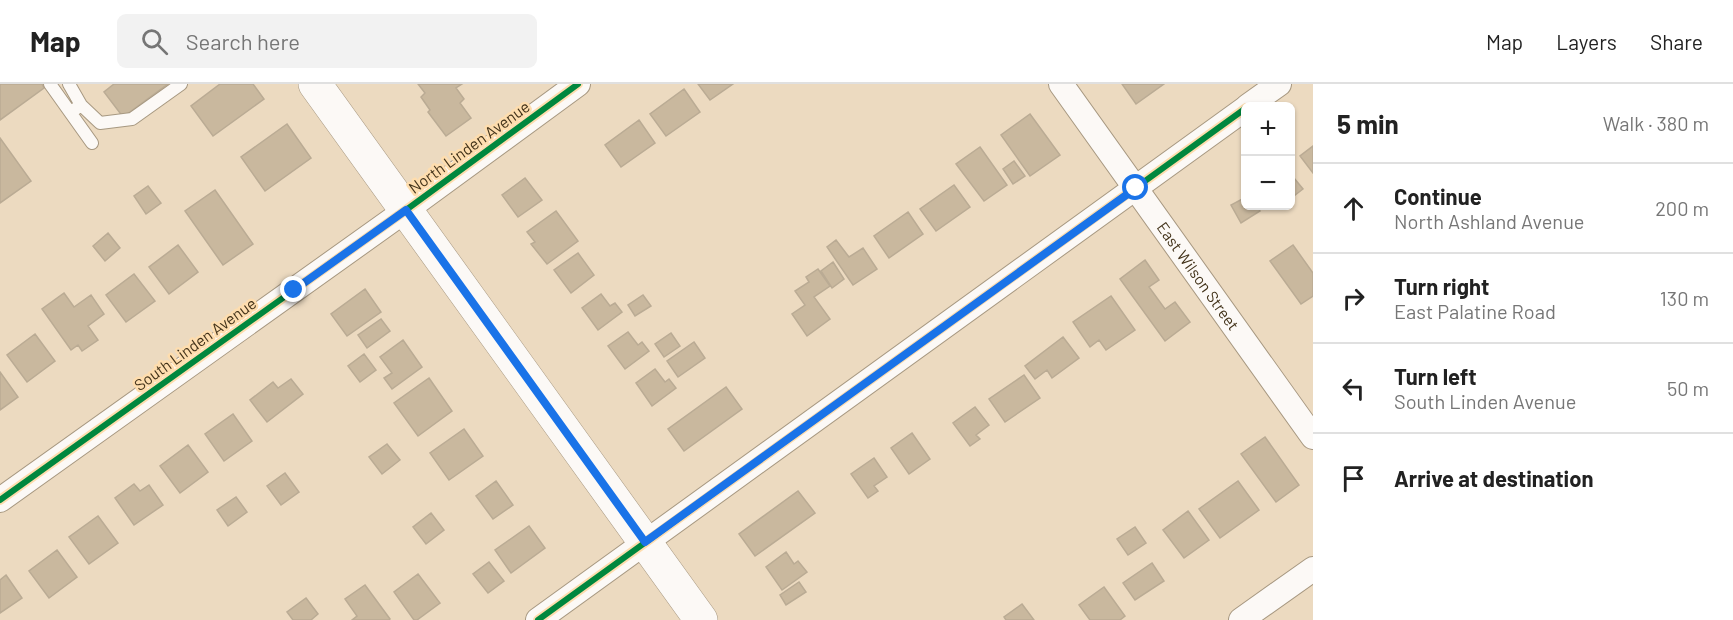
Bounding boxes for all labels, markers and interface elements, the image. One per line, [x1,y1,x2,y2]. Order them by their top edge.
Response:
search box [117,14,537,68]
text: Map [30,24,81,58]
icon: search [138,25,171,58]
text: Search here [186,28,300,54]
text: Map [1486,29,1523,54]
text: Layers [1556,29,1617,54]
text: Share [1650,29,1703,54]
street label: North Linden Avenue [405,96,533,197]
map controls [1241,102,1295,210]
button: + [1241,102,1295,156]
text: 5 min [1337,108,1399,139]
text: Walk · 380 m [1603,111,1709,135]
button: − [1241,156,1295,210]
route start [1122,174,1148,200]
text: Continue [1394,183,1482,209]
icon: ahead [1337,192,1370,225]
text: 200 m [1655,196,1709,220]
text: North Ashland Avenue [1394,209,1585,233]
street label: East Wilson Street [1153,218,1244,334]
text: Turn right [1394,273,1489,299]
route end [280,276,306,302]
icon: right [1337,282,1370,315]
text: 130 m [1660,286,1709,310]
street label: South Linden Avenue [130,293,259,394]
text: East Palatine Road [1394,299,1556,323]
text: Turn left [1394,363,1477,389]
icon: left [1337,372,1370,405]
text: 50 m [1667,376,1709,400]
text: South Linden Avenue [1394,389,1576,413]
icon: arrive [1337,462,1370,495]
text: Arrive at destination [1394,465,1593,491]

